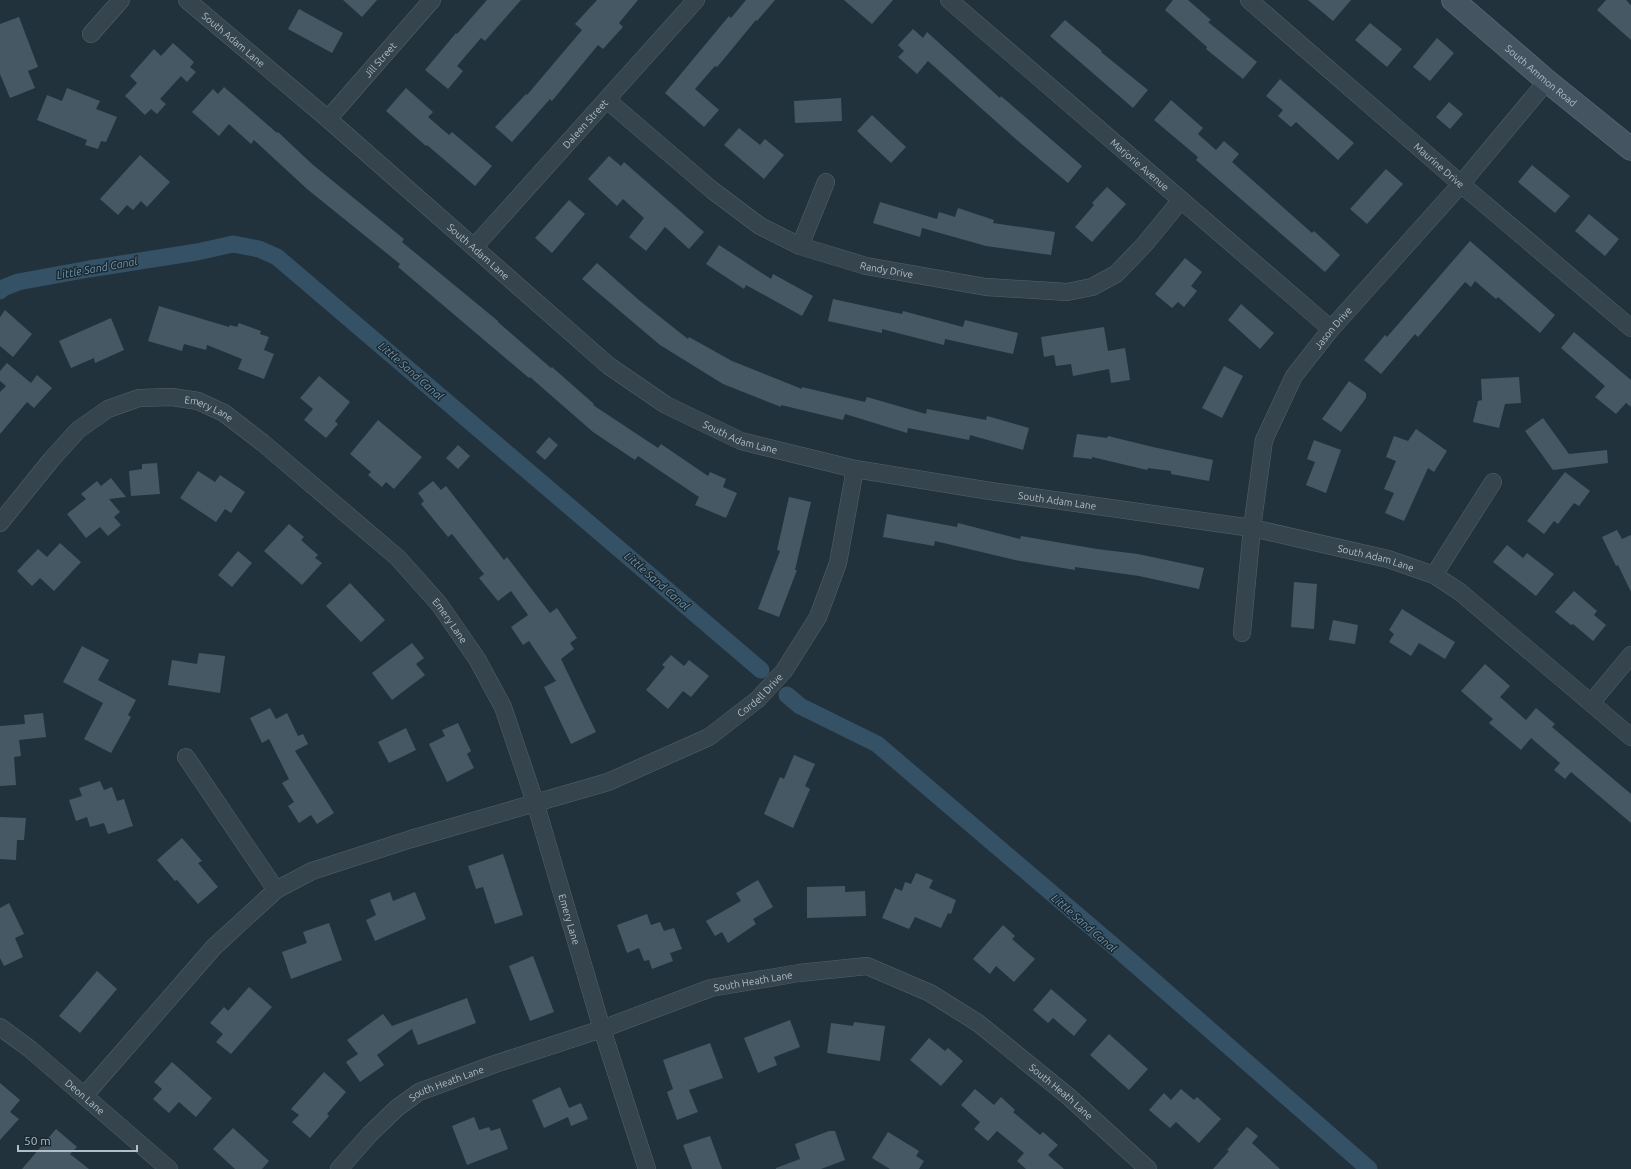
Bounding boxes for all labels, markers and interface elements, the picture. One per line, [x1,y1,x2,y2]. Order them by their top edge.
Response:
street label: South Adam Lane [200,10,267,69]
street label: Jill Street [362,40,399,80]
street label: South Ammon Road [1503,43,1579,109]
street label: Daleen Street [561,97,610,151]
street label: Marjorie Avenue [1108,137,1171,193]
street label: Maurine Drive [1412,141,1466,190]
street label: South Adam Lane [445,222,511,282]
water label: Little Sand Canal [56,255,138,281]
street label: Randy Drive [859,260,914,280]
street label: Jason Drive [1312,305,1354,351]
water label: Little Sand Canal [376,340,446,402]
street label: Emery Lane [184,394,235,424]
street label: South Adam Lane [701,419,779,456]
street label: South Adam Lane [1017,490,1097,512]
street label: South Adam Lane [1336,543,1415,574]
water label: Little Sand Canal [622,550,692,612]
street label: Emery Lane [430,596,469,645]
street label: Cordell Drive [735,671,785,719]
water label: Little Sand Canal [1049,892,1119,954]
street label: Emery Lane [556,893,582,946]
street label: South Heath Lane [713,969,793,993]
street label: South Heath Lane [1027,1062,1095,1122]
street label: South Heath Lane [407,1064,485,1104]
street label: Deon Lane [63,1077,107,1117]
scale bar [18,1127,137,1153]
text: 50 m [24,1134,51,1147]

